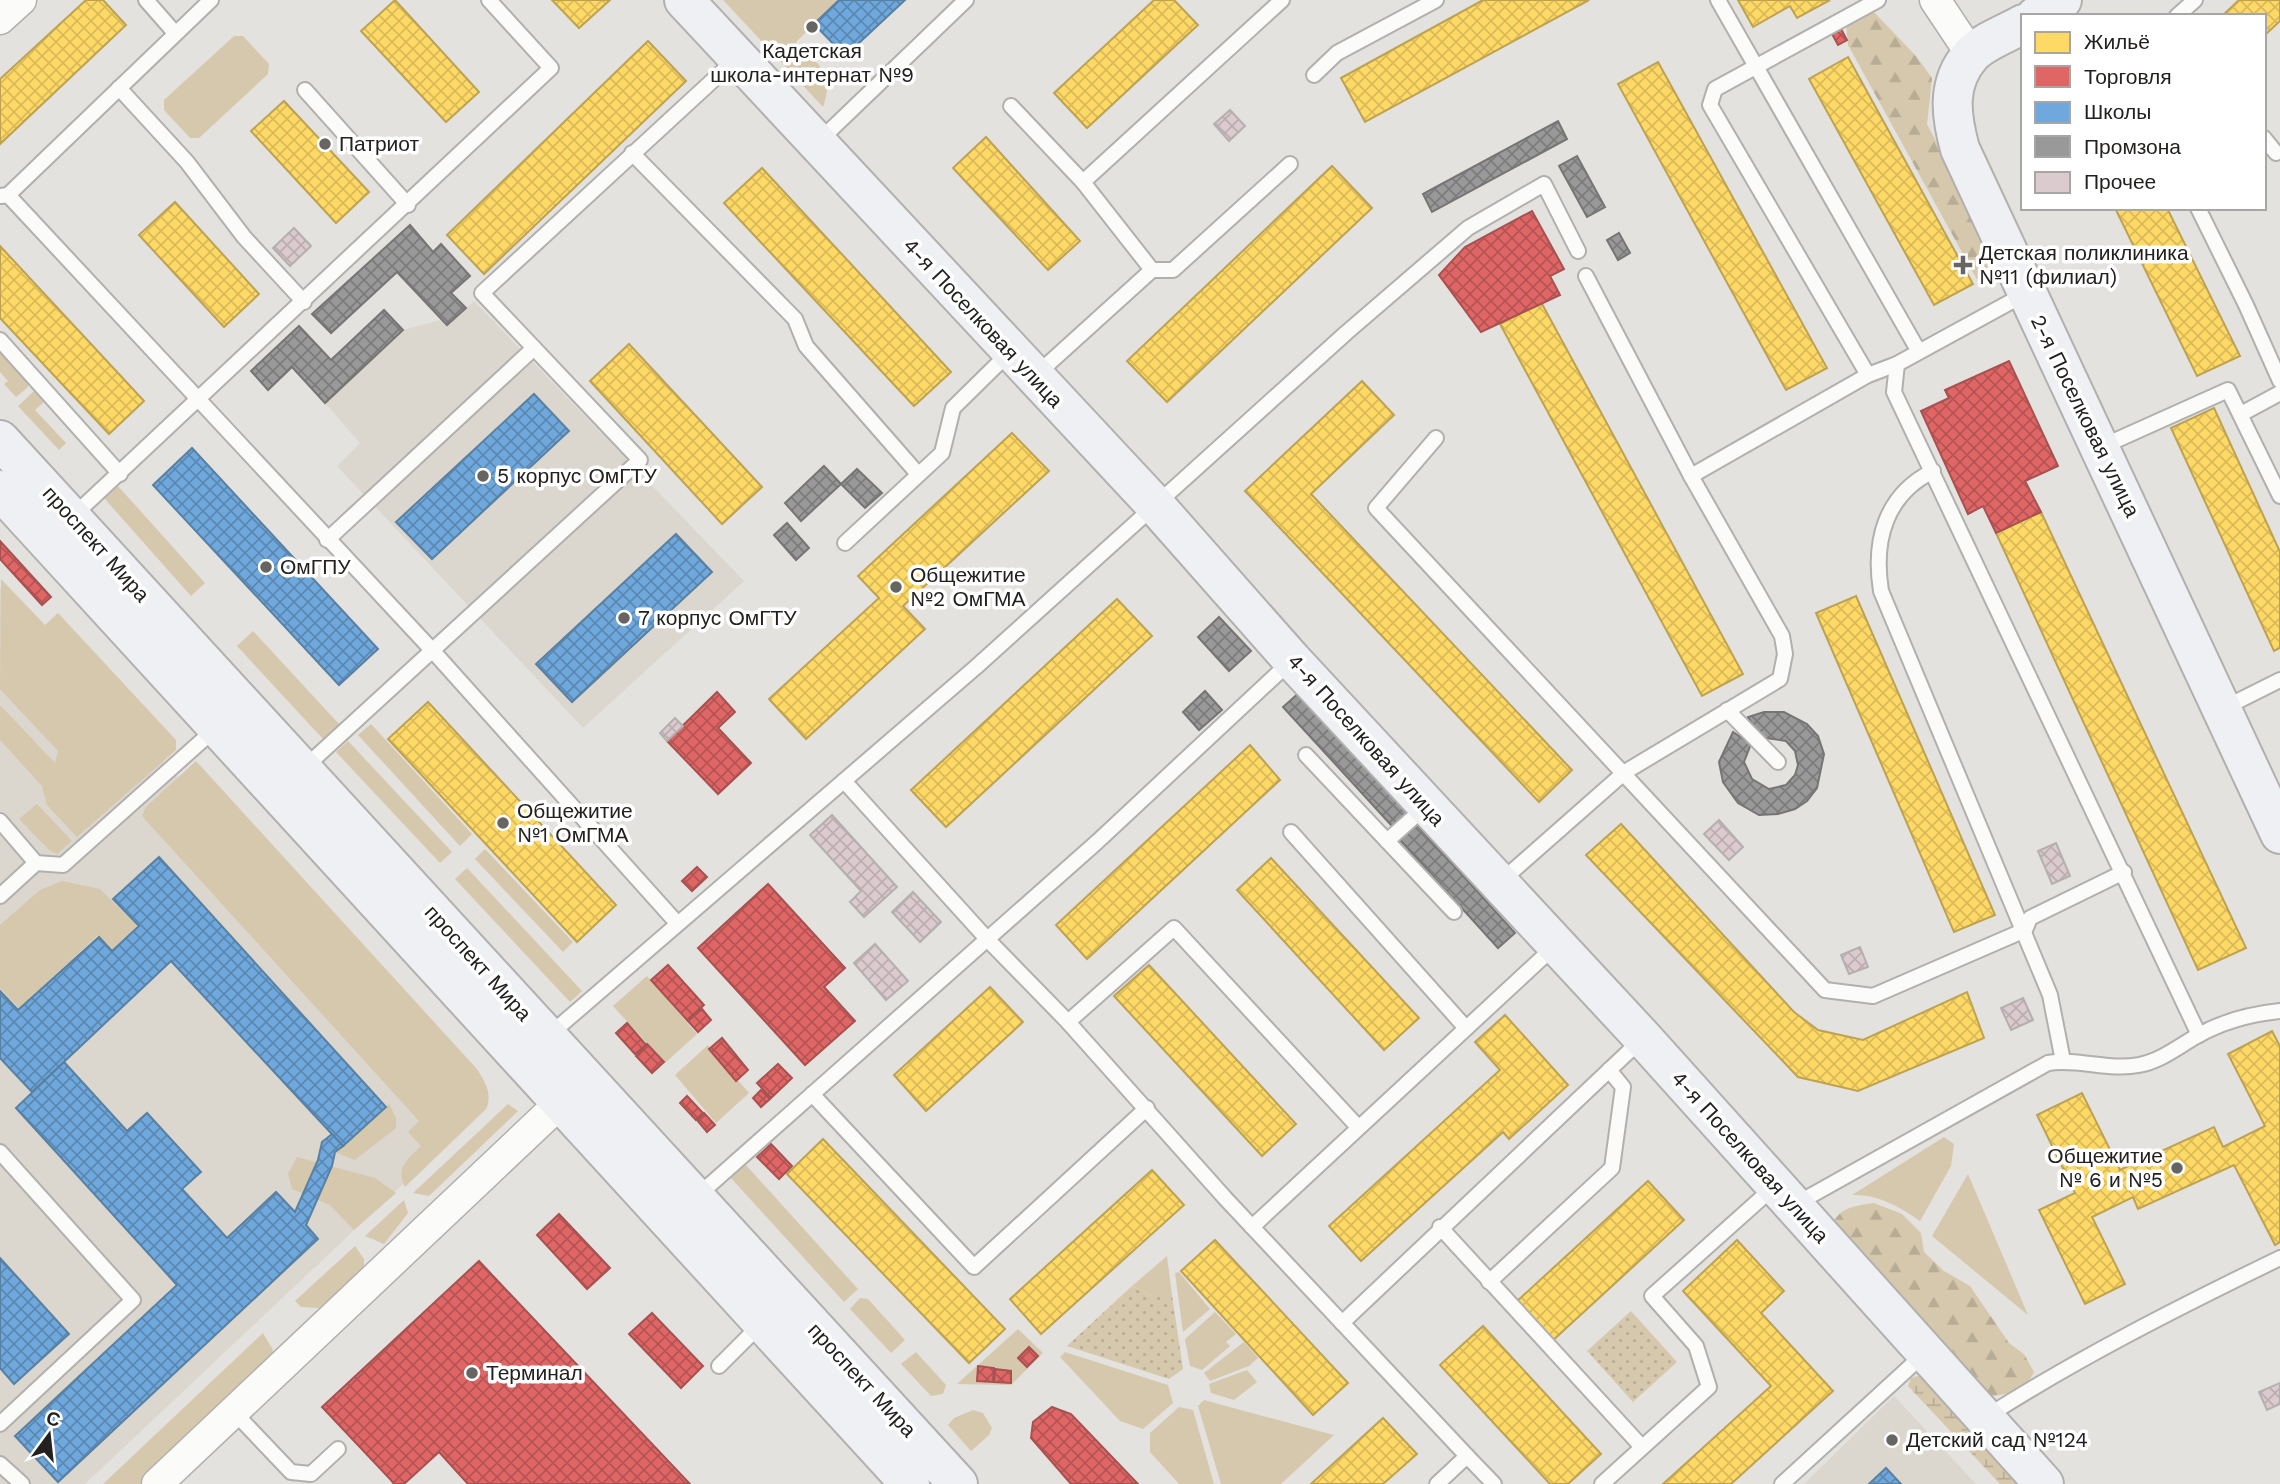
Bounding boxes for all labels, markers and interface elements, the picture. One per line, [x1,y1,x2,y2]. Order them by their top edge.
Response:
legend [2021,14,2266,210]
marker: Кадетская школа-интернат №9 [804,19,820,35]
text: Жильё [2084,29,2150,54]
place label: Кадетская школа-интернат №9 [710,38,914,87]
text: Торговля [2084,64,2172,89]
text: Школы [2084,99,2151,124]
place label: Патриот [339,131,420,156]
text: Промзона [2084,134,2181,159]
marker: Патриот [317,136,333,152]
text: Прочее [2084,169,2156,194]
street label: 4-я Поселковая улица [898,233,1069,413]
place label: Детская поликлиника №11 (филиал) [1979,240,2189,289]
marker: Детская поликлиника №11 (филиал) [1953,255,1973,275]
street label: 2-я Поселковая улица [2026,311,2145,521]
place label: 5 корпус ОмГТУ [497,463,657,488]
marker: 5 корпус ОмГТУ [475,468,491,484]
street label: проспект Мира [38,481,155,607]
place label: ОмГПУ [280,554,351,579]
marker: ОмГПУ [258,559,274,575]
place label: Общежитие №2 ОмГМА [910,562,1026,611]
marker: Общежитие №2 ОмГМА [888,579,904,595]
place label: 7 корпус ОмГТУ [638,605,797,630]
marker: 7 корпус ОмГТУ [616,610,632,626]
street label: 4-я Поселковая улица [1283,649,1450,831]
place label: Общежитие №1 ОмГМА [517,798,633,847]
marker: Общежитие №1 ОмГМА [495,815,511,831]
street label: проспект Мира [420,900,537,1026]
street label: 4-я Поселковая улица [1667,1066,1834,1248]
place label: Общежитие № 6 и №5 [2047,1143,2163,1192]
marker: Общежитие № 6 и №5 [2169,1160,2185,1176]
street label: проспект Мира [803,1317,922,1442]
place label: Терминал [486,1360,583,1385]
marker: Терминал [464,1365,480,1381]
north arrow [14,1400,84,1470]
text: С [44,1406,63,1432]
place label: Детский сад №124 [1906,1427,2088,1452]
marker: Детский сад №124 [1884,1432,1900,1448]

